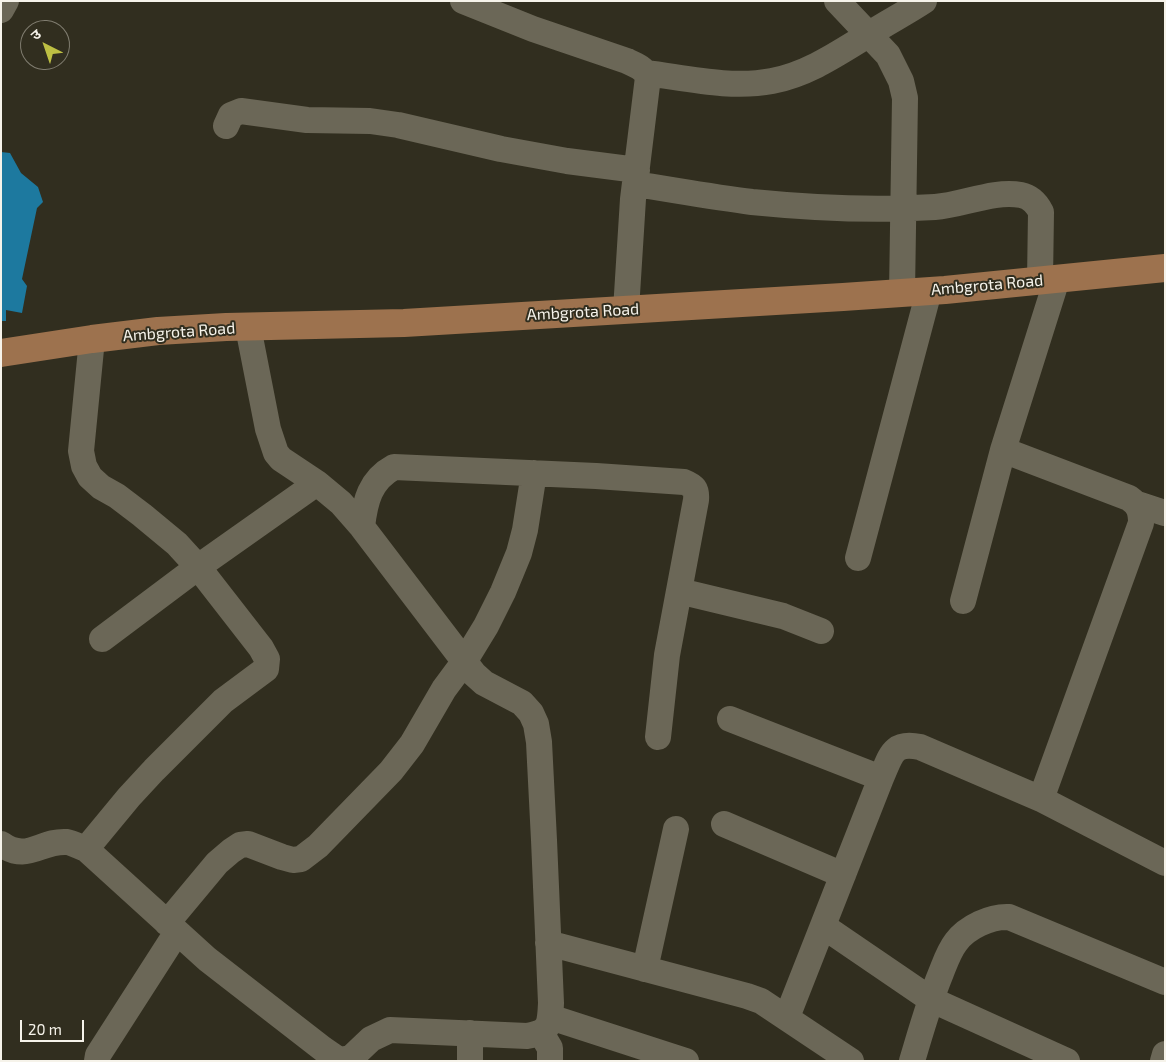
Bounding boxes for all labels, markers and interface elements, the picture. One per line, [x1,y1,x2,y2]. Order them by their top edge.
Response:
north arrow [20,20,70,70]
text: उ [27,25,44,43]
street label: Ambgrota Road [930,271,1044,299]
street label: Ambgrota Road [526,299,640,325]
street label: Ambgrota Road [122,318,236,346]
scale bar [22,1010,86,1042]
text: 20 m [28,1020,62,1038]

